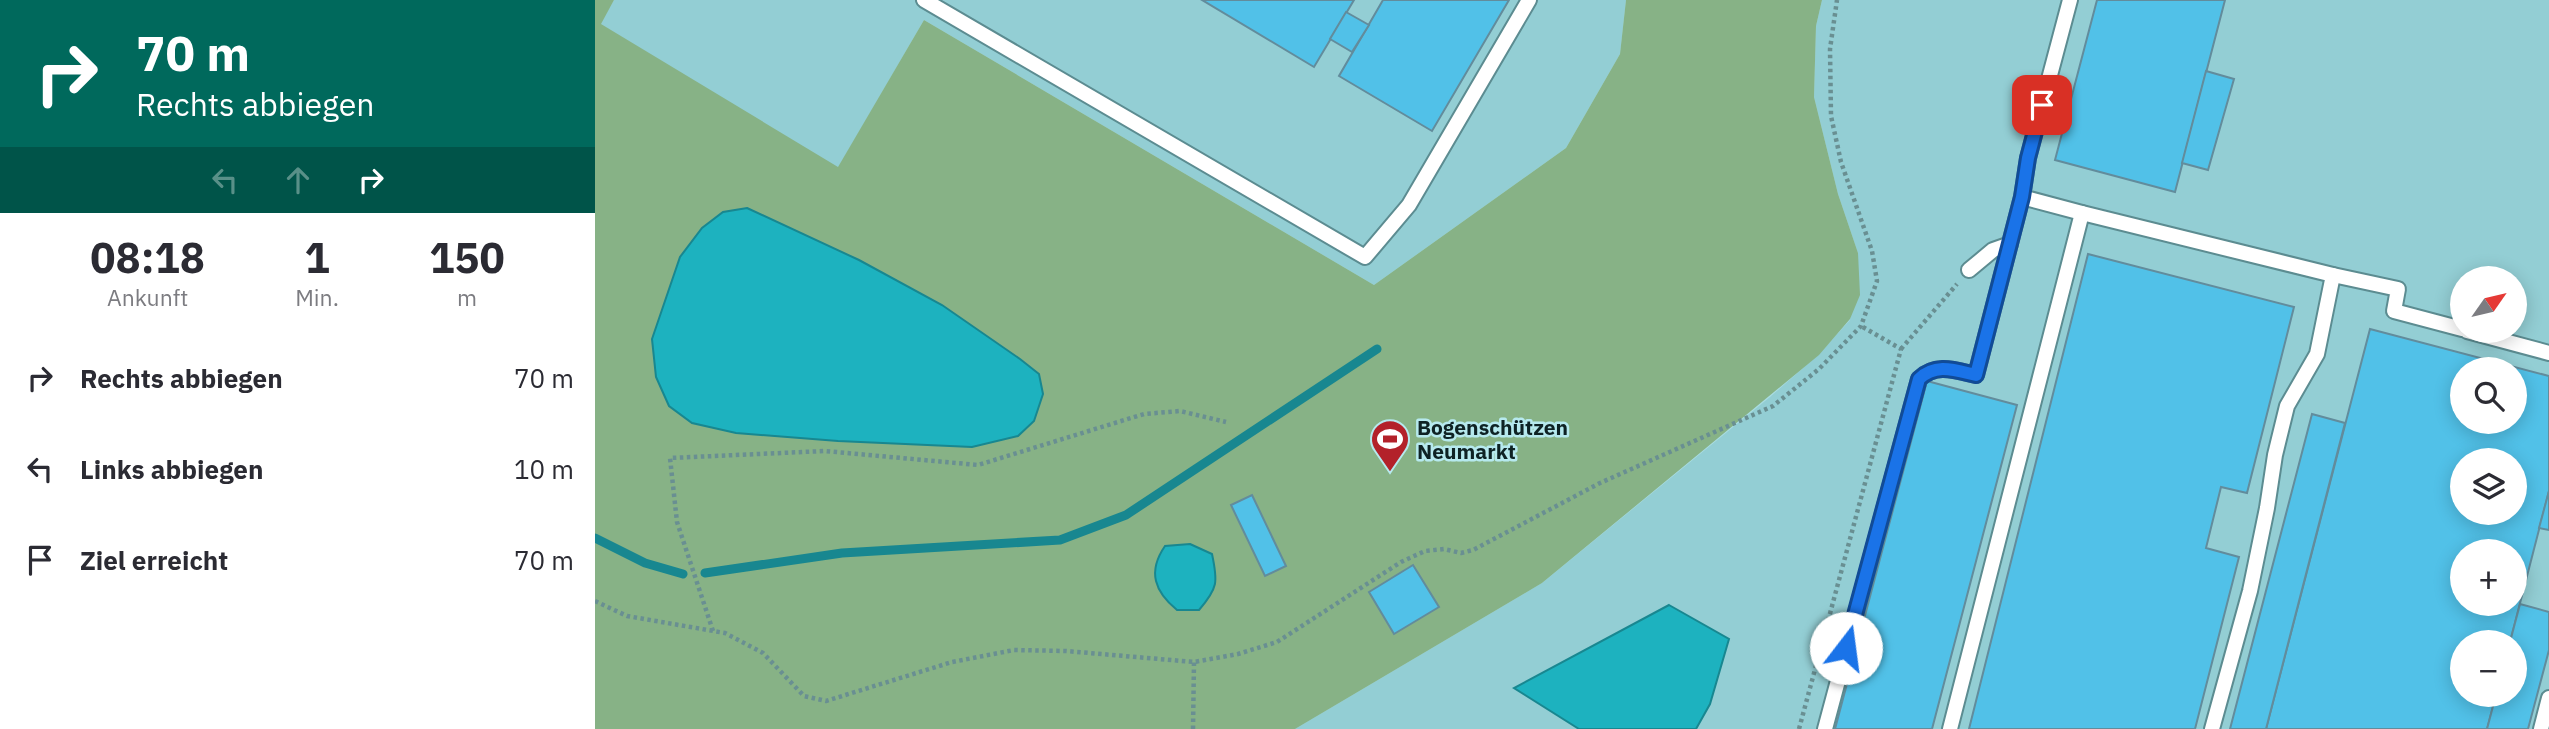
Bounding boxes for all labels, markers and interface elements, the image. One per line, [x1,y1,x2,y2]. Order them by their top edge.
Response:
text: 70 m [136,21,250,84]
icon: right [21,28,112,119]
pin [2012,75,2072,135]
text: Rechts abbiegen [136,83,374,125]
icon: arrive [2023,86,2061,124]
icon: left [206,161,244,199]
icon: ahead [279,161,317,199]
icon: right [352,161,390,199]
text: 08:18 [90,230,205,285]
text: 1 [304,230,330,285]
text: 150 [429,230,505,285]
north arrow [2450,266,2527,343]
map controls [2450,266,2527,707]
text: Ankunft [107,282,188,312]
text: Min. [295,282,339,312]
text: m [457,282,477,312]
button: search [2450,357,2527,434]
icon: right [21,359,59,397]
text: Rechts abbiegen [80,361,283,395]
text: 70 m [514,361,574,395]
place label: Bogenschützen Neumarkt [1417,413,1568,465]
sports icon: Bogenschützen Neumarkt [1369,418,1411,473]
button: layers [2450,448,2527,525]
icon: left [21,450,59,488]
text: Links abbiegen [80,452,263,486]
text: 10 m [514,452,574,486]
button: + [2450,539,2527,616]
icon: arrive [21,541,59,579]
text: Ziel erreicht [80,543,228,577]
text: 70 m [514,543,574,577]
position arrow [1809,611,1883,685]
button: − [2450,630,2527,707]

